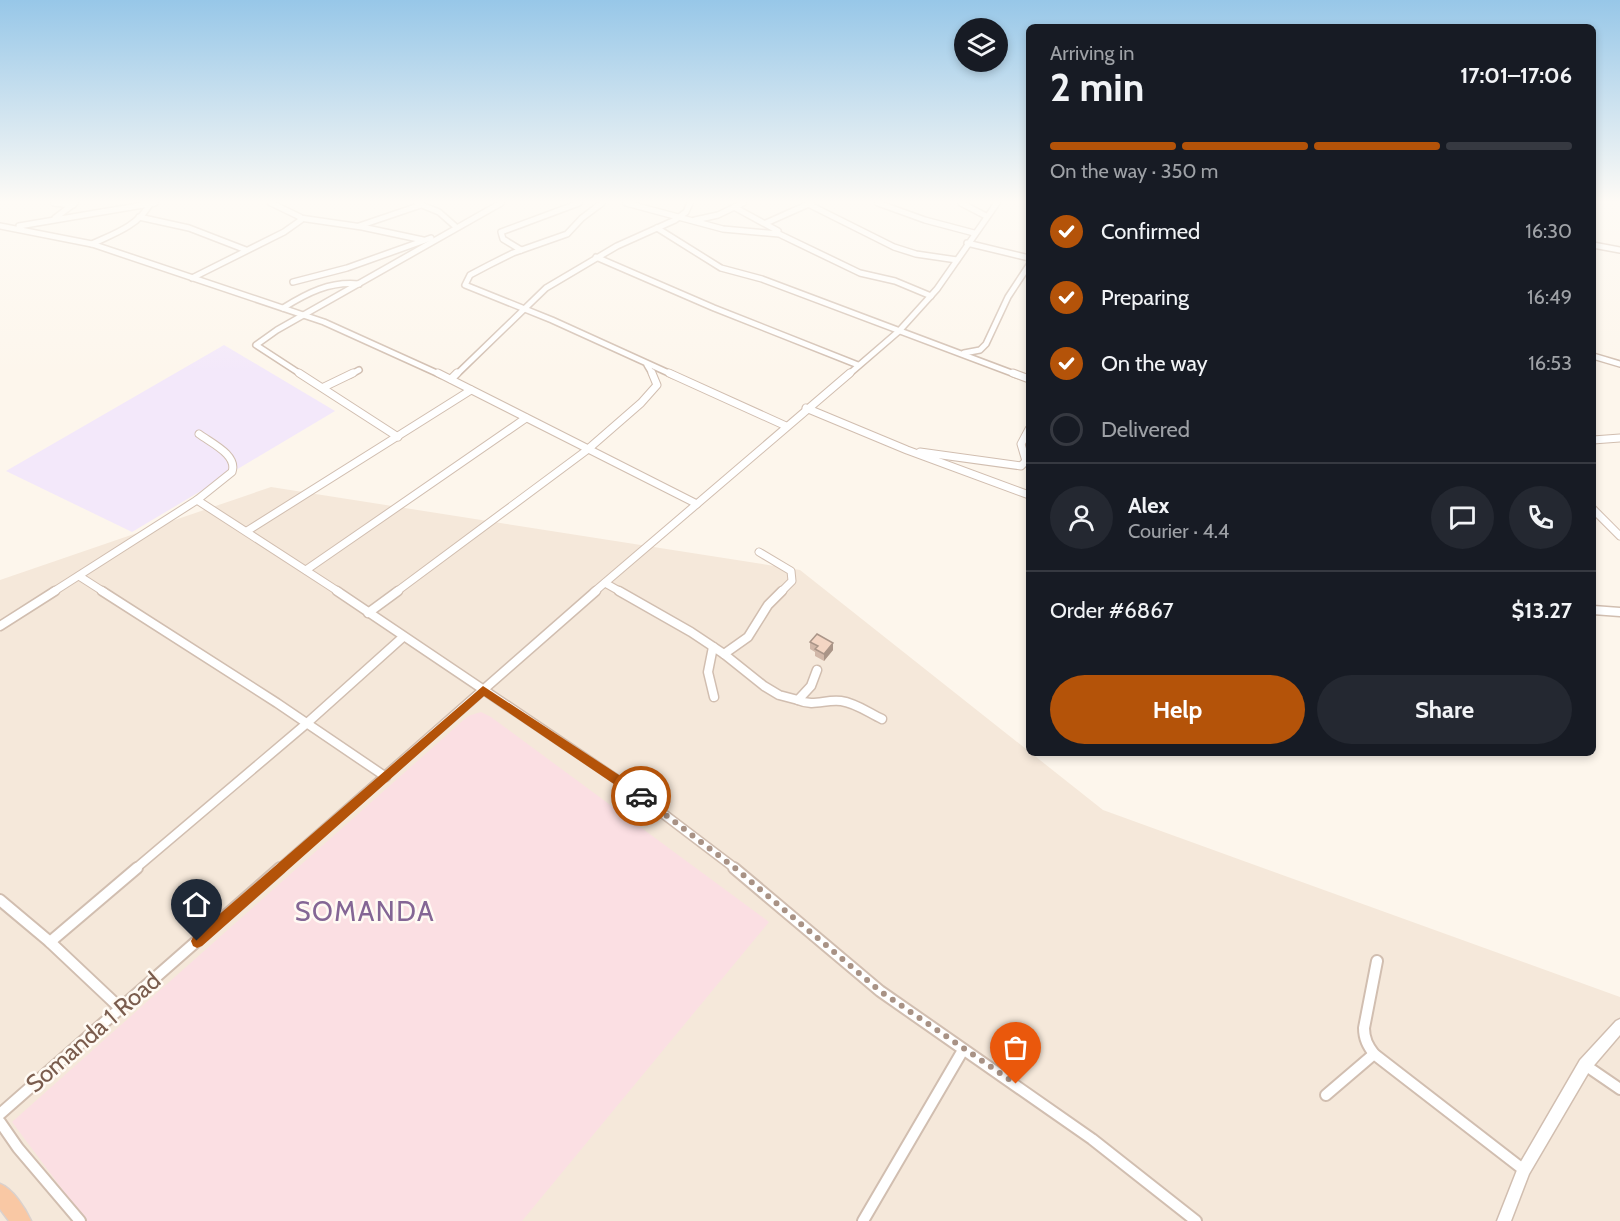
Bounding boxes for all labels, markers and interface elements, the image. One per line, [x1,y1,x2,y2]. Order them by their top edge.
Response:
map controls [954,18,1008,72]
button: layers [954,18,1008,72]
text: Arriving in [1050,41,1134,65]
text: 17:01–17:06 [1460,62,1572,89]
text: 2 min [1050,63,1144,111]
text: On the way · 350 m [1050,159,1218,183]
icon: check [1050,215,1083,248]
text: Confirmed [1101,218,1200,245]
text: 16:30 [1525,219,1572,243]
icon: check [1050,281,1083,314]
text: Preparing [1101,284,1189,311]
text: 16:49 [1527,285,1572,309]
icon: check [1050,347,1083,380]
text: On the way [1101,350,1208,377]
text: 16:53 [1528,351,1572,375]
text: Delivered [1101,416,1190,443]
button: person [1050,486,1113,549]
button: chat [1431,486,1494,549]
button: phone [1509,486,1572,549]
text: Alex [1128,492,1169,519]
text: Courier · 4.4 [1128,519,1229,543]
text: Order #6867 [1050,597,1174,624]
text: $13.27 [1512,597,1572,624]
button: Help [1050,675,1305,744]
button: Share [1317,675,1572,744]
courier [611,766,671,826]
icon: car [625,780,658,813]
pin [171,879,222,941]
icon: home [180,888,213,921]
district label: SOMANDA [295,895,435,928]
street label: Somanda 1 Road [20,966,166,1098]
pin [990,1022,1041,1084]
icon: bag [999,1031,1032,1064]

